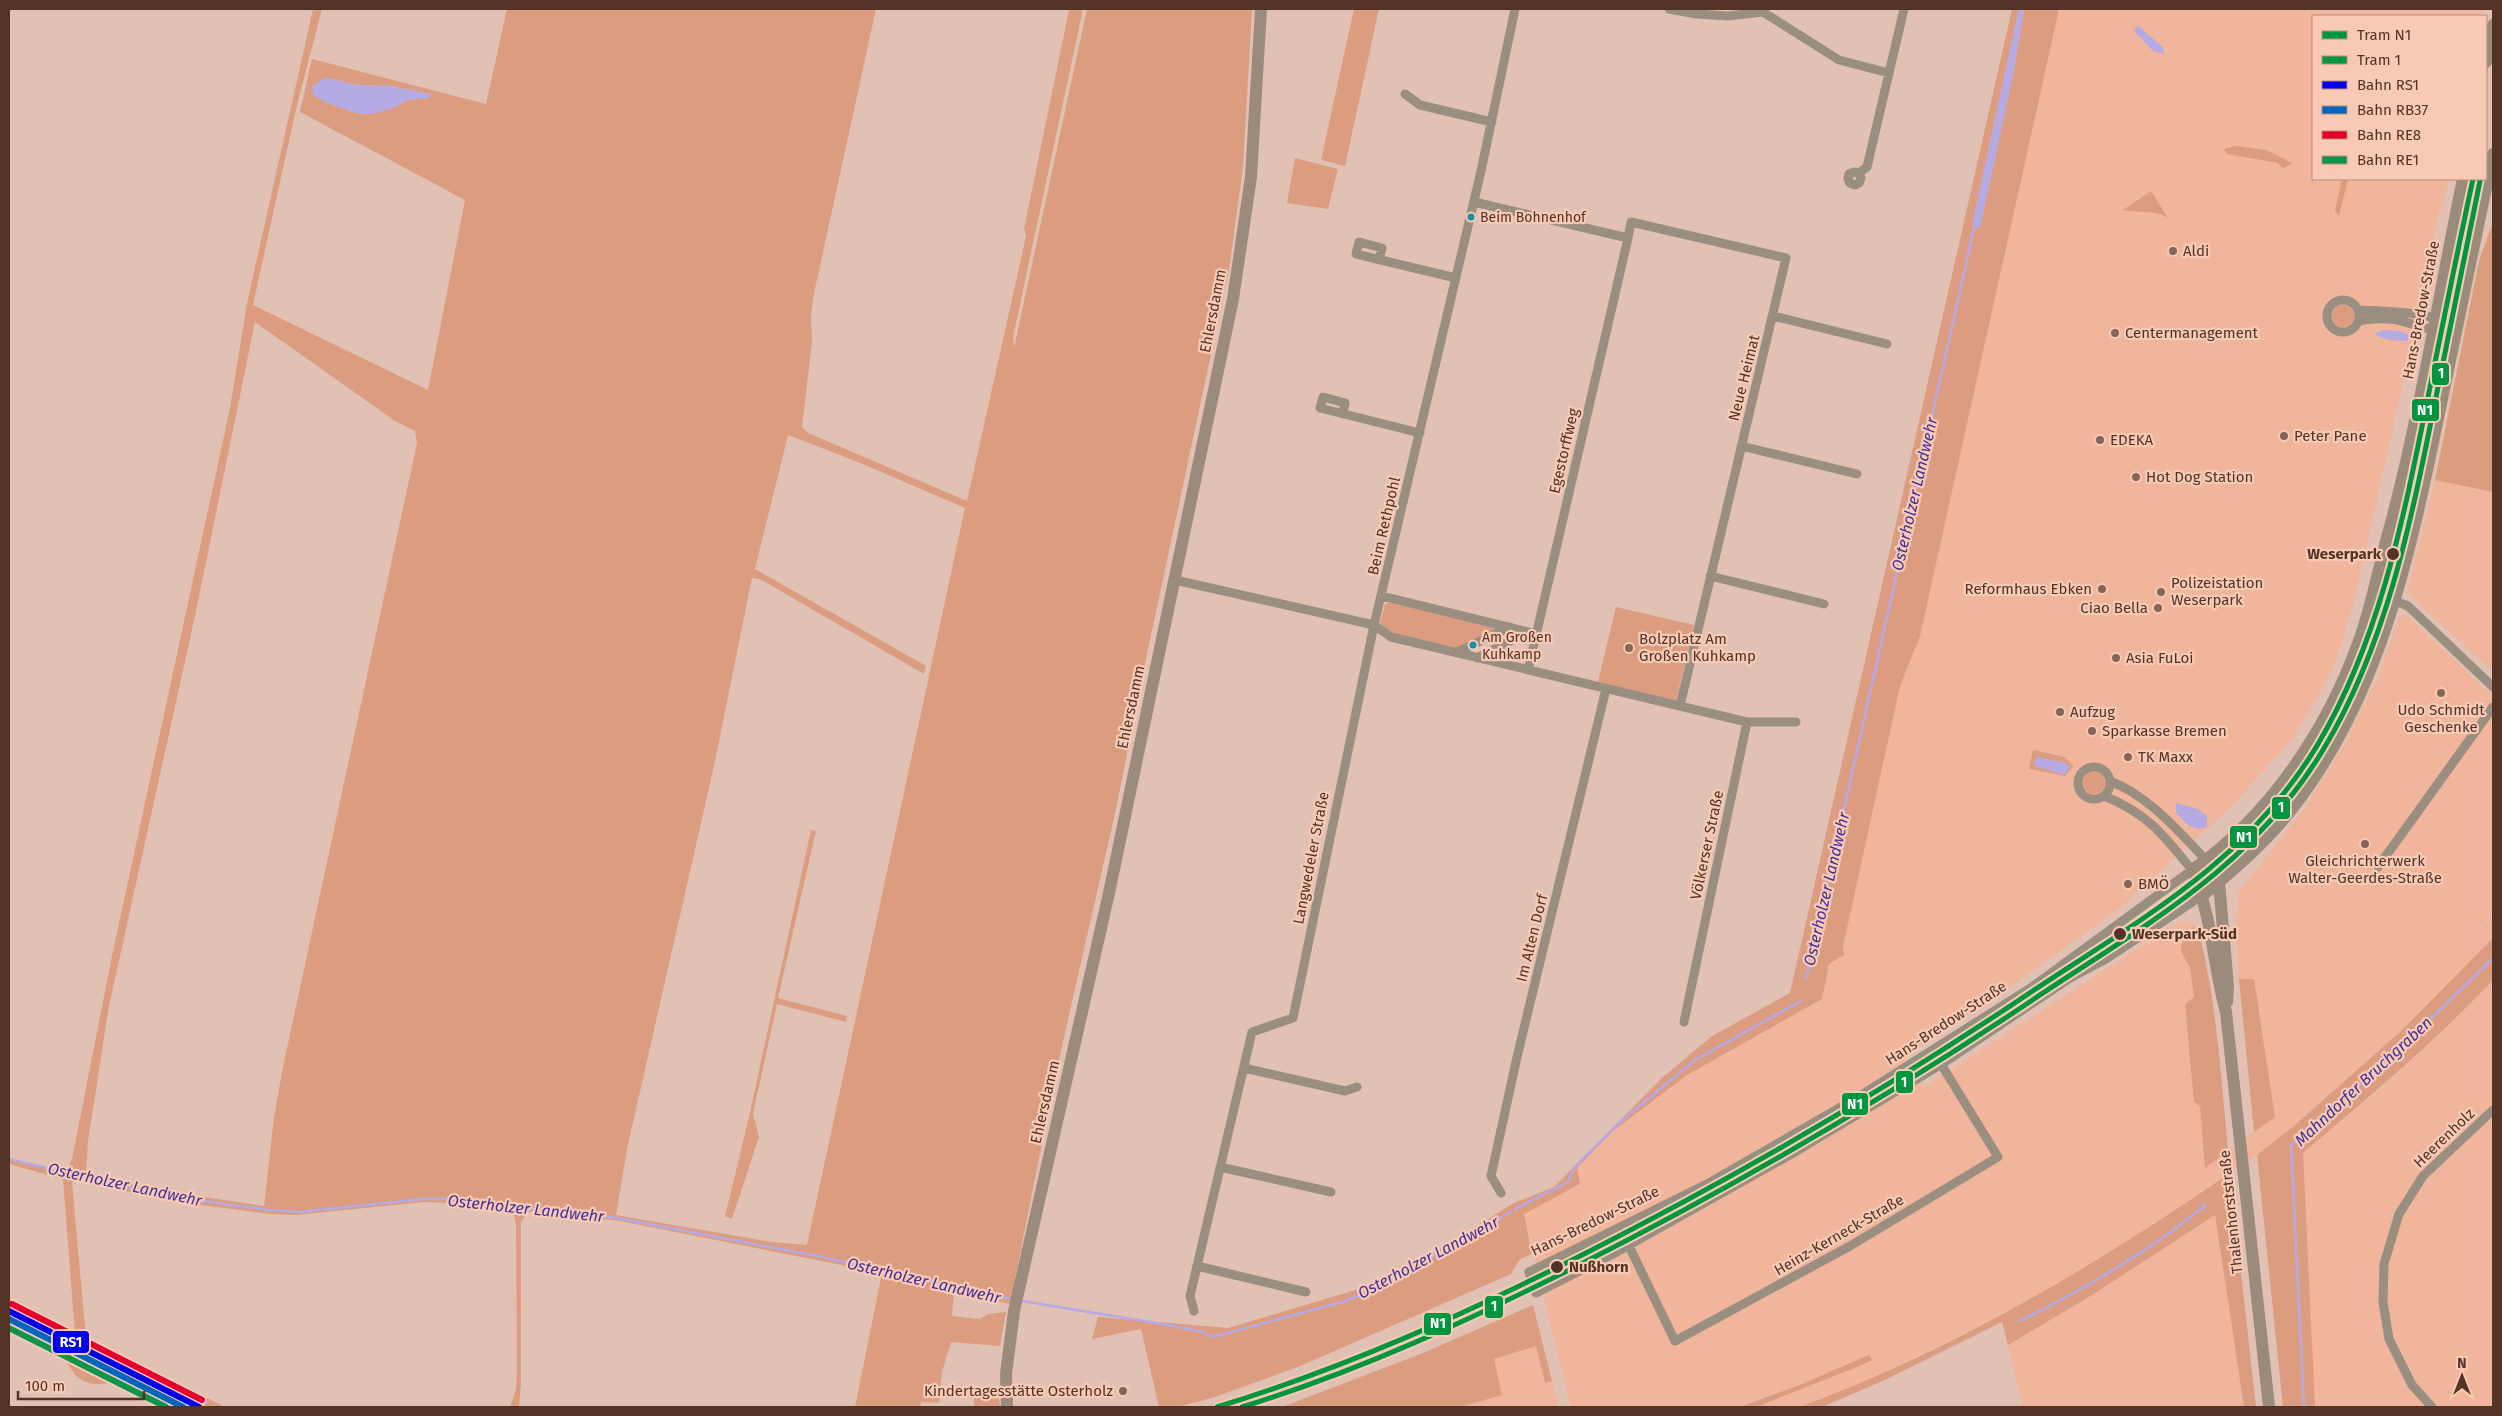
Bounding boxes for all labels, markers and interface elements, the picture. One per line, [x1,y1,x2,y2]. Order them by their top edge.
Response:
legend [2312,15,2487,180]
text: Tram N1 [2357,26,2411,44]
text: Tram 1 [2357,51,2401,69]
text: Bahn RS1 [2357,76,2419,94]
text: Bahn RB37 [2357,101,2428,119]
text: Bahn RE8 [2357,126,2421,144]
text: Bahn RE1 [2357,151,2419,169]
place label: Beim Bohnenhof [1480,209,1587,226]
marker: Beim Bohnenhof [1466,212,1476,222]
street label: Hans-Bredow-Straße [2399,239,2443,381]
place label: Aldi [2183,242,2209,260]
marker: Aldi [2167,245,2179,257]
street label: Ehlersdamm [1196,268,1230,354]
place label: Centermanagement [2125,324,2259,342]
marker: Centermanagement [2109,327,2121,339]
street label: Neue Heimat [1725,332,1764,423]
line badge: 1 [2431,362,2450,386]
text: 1 [2438,365,2444,382]
line badge: N1 [2411,398,2440,422]
text: N1 [2417,402,2433,419]
street label: Egestorffweg [1545,406,1583,495]
water label: Osterholzer Landwehr [1888,415,1942,573]
place label: Peter Pane [2294,427,2367,445]
marker: Peter Pane [2278,430,2290,442]
place label: EDEKA [2110,431,2154,449]
marker: EDEKA [2094,434,2106,446]
place label: Hot Dog Station [2146,468,2253,486]
marker: Hot Dog Station [2130,471,2142,483]
street label: Beim Rethpohl [1364,474,1404,577]
place label: Weserpark [2307,545,2382,563]
marker: Weserpark [2385,546,2401,562]
place label: Polizeistation Weserpark [2171,574,2263,609]
place label: Reformhaus Ebken [1965,580,2092,598]
marker: Reformhaus Ebken [2096,583,2108,595]
marker: Polizeistation Weserpark [2155,586,2167,598]
place label: Ciao Bella [2080,599,2148,617]
marker: Ciao Bella [2152,602,2164,614]
place label: Am Großen Kuhkamp [1482,629,1552,663]
place label: Bolzplatz Am Großen Kuhkamp [1639,630,1756,665]
marker: Am Großen Kuhkamp [1468,640,1478,650]
marker: Bolzplatz Am Großen Kuhkamp [1623,642,1635,654]
place label: Asia FuLoi [2126,649,2194,667]
marker: Asia FuLoi [2110,652,2122,664]
street label: Ehlersdamm [1113,664,1149,750]
marker: Udo Schmidt Geschenke [2435,687,2447,699]
place label: Udo Schmidt Geschenke [2397,701,2485,736]
place label: Aufzug [2070,703,2115,721]
marker: Aufzug [2054,706,2066,718]
place label: Sparkasse Bremen [2102,722,2227,740]
marker: Sparkasse Bremen [2086,725,2098,737]
place label: TK Maxx [2138,748,2194,766]
marker: TK Maxx [2122,751,2134,763]
street label: Völkerser Straße [1687,789,1727,901]
street label: Langwedeler Straße [1289,790,1333,926]
line badge: 1 [2271,796,2291,820]
text: 1 [2278,799,2284,816]
water label: Osterholzer Landwehr [1800,810,1854,968]
line badge: N1 [2229,825,2258,849]
text: N1 [2236,829,2252,846]
marker: Gleichrichterwerk Walter-Geerdes-Straße [2359,838,2371,850]
place label: Gleichrichterwerk Walter-Geerdes-Straße [2288,852,2442,887]
place label: BMÖ [2138,875,2169,893]
marker: BMÖ [2122,878,2134,890]
street label: Im Alten Dorf [1512,891,1552,984]
place label: Weserpark-Süd [2132,925,2237,943]
marker: Weserpark-Süd [2112,926,2128,942]
street label: Hans-Bredow-Straße [1882,977,2010,1069]
water label: Mahndorfer Bruchgraben [2291,1013,2436,1150]
street label: Ehlersdamm [1027,1059,1063,1145]
line badge: 1 [1895,1070,1914,1094]
text: 1 [1901,1074,1907,1091]
line badge: N1 [1841,1092,1869,1116]
text: N1 [1847,1096,1863,1113]
street label: Heerenholz [2410,1104,2478,1171]
street label: Thalenhorststraße [2216,1149,2246,1275]
water label: Osterholzer Landwehr [46,1159,205,1210]
street label: Hans-Bredow-Straße [1528,1182,1662,1260]
street label: Heinz-Kerneck-Straße [1771,1190,1907,1280]
water label: Osterholzer Landwehr [447,1191,606,1226]
water label: Osterholzer Landwehr [1354,1212,1503,1303]
water label: Osterholzer Landwehr [845,1254,1003,1308]
place label: Nußhorn [1569,1258,1629,1276]
marker: Nußhorn [1549,1259,1565,1275]
line badge: 1 [1484,1295,1504,1319]
text: 1 [1491,1298,1497,1315]
line badge: N1 [1423,1312,1452,1336]
text: N1 [1430,1315,1446,1332]
line badge: RS1 [52,1330,90,1354]
text: RS1 [60,1334,82,1351]
north arrow [2437,1351,2487,1401]
text: N [2457,1355,2467,1372]
scale bar [18,1368,144,1400]
text: 100 m [25,1377,65,1395]
place label: Kindertagesstätte Osterholz [924,1382,1113,1400]
marker: Kindertagesstätte Osterholz [1117,1385,1129,1397]

